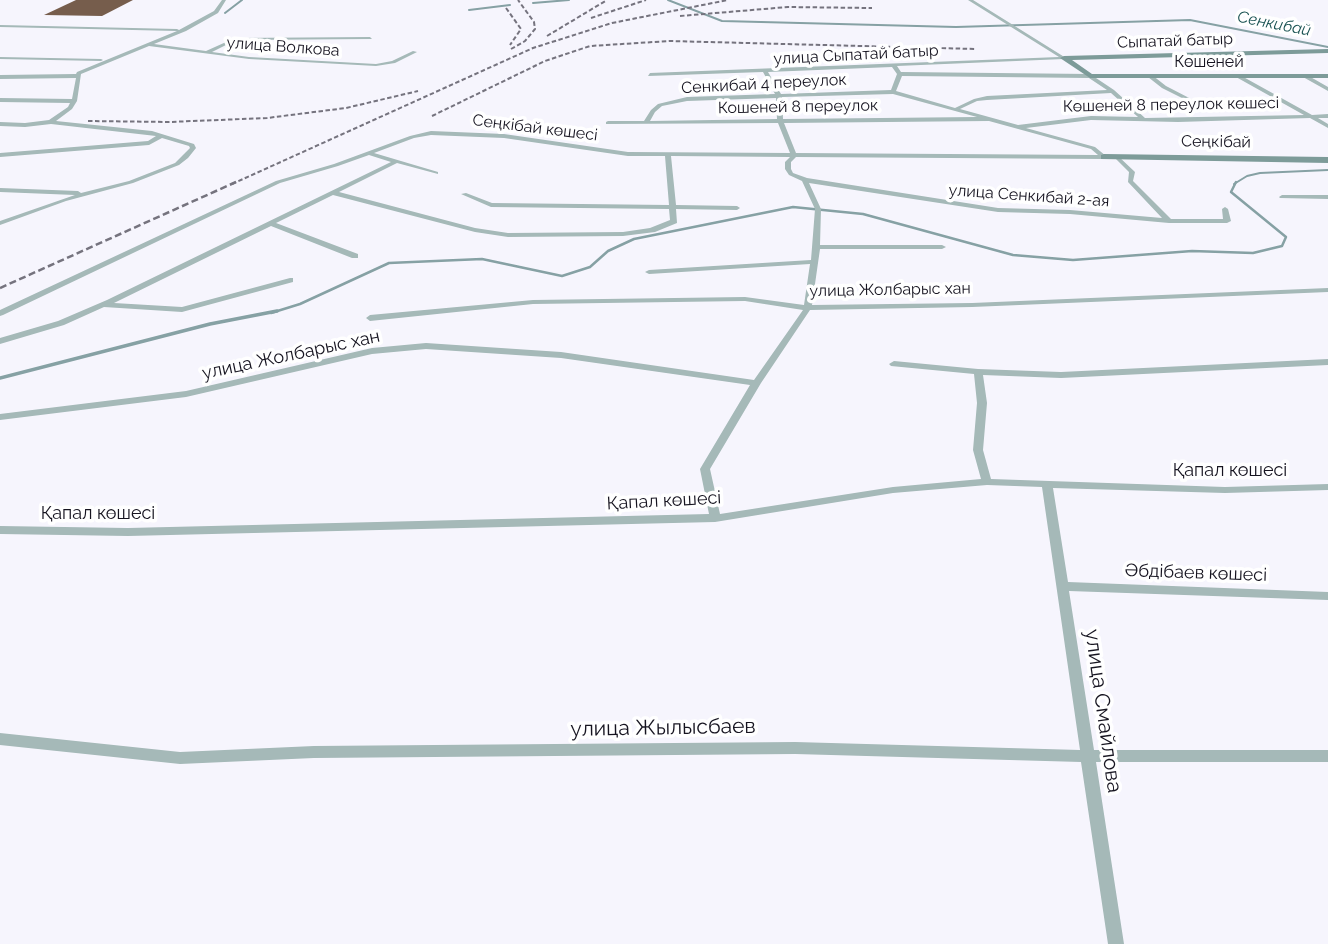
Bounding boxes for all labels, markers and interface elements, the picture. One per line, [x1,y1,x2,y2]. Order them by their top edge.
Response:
water label: Сенкибай [1236,7,1312,41]
street label: Сыпатай батыр [1117,29,1233,53]
street label: улица Волкова [226,33,340,61]
street label: улица Сыпатай батыр [773,41,939,69]
street label: Көшеней [1174,52,1244,72]
street label: Сенкибай 4 переулок [681,70,847,98]
street label: Көшеней 8 переулок көшесі [1063,94,1279,116]
street label: Кошеней 8 переулок [718,96,878,118]
street label: Сеңкібай көшесі [471,111,599,145]
street label: Сеңкібай [1181,132,1251,152]
street label: улица Сенкибай 2-ая [948,181,1110,211]
street label: улица Жолбарыс хан [809,279,971,301]
street label: улица Жолбарыс хан [200,326,382,384]
street label: Қапал көшесі [1173,460,1287,482]
street label: Қапал көшесі [606,487,722,515]
street label: Қапал көшесі [41,503,155,525]
street label: Әбдібаев көшесі [1125,560,1267,586]
street label: улица Смайлова [1079,628,1127,794]
street label: улица Жылысбаев [570,714,756,742]

